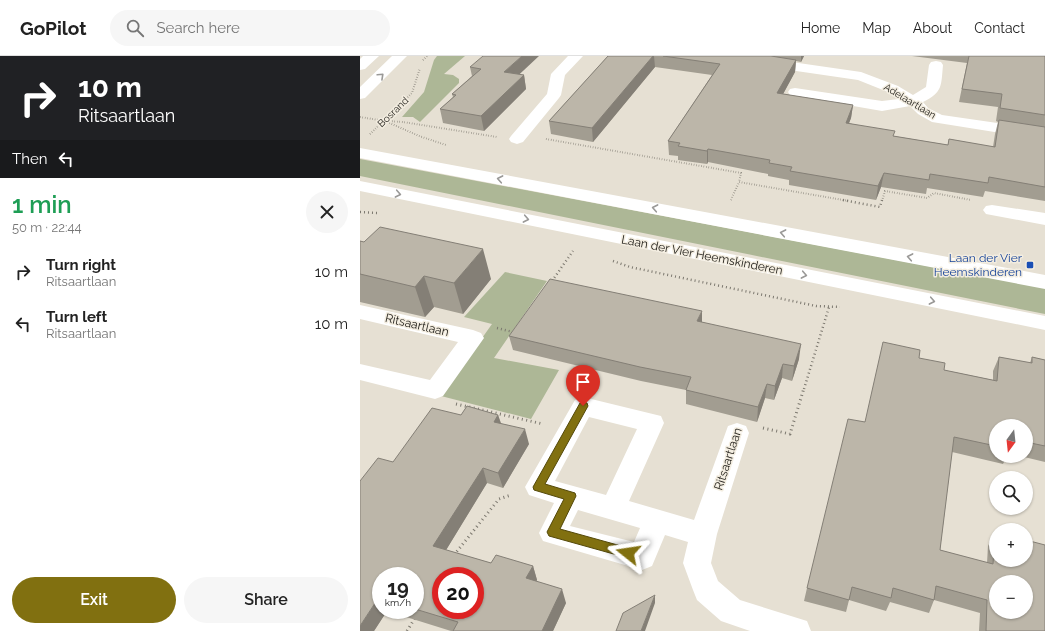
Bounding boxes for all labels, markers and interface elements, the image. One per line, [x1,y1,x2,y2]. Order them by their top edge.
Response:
search box [110,10,390,46]
text: GoPilot [20,17,86,39]
icon: search [124,17,146,39]
text: Search here [156,19,240,37]
text: Home [801,20,840,36]
text: Map [862,20,891,36]
text: About [913,20,952,36]
text: Contact [974,20,1025,36]
text: 10 m [78,71,142,104]
icon: right [12,72,64,124]
one-way arrow [376,74,383,81]
street label: Adelaartlaan [882,81,938,121]
street label: Bosrand [375,95,411,129]
text: Ritsaartlaan [78,105,175,126]
icon: left [55,148,77,170]
text: Then [12,150,47,168]
one-way arrow [497,175,503,184]
one-way arrow [395,189,401,197]
text: 1 min [12,190,72,219]
button: close [306,191,348,233]
one-way arrow [652,205,658,213]
one-way arrow [523,215,529,223]
text: 50 m · 22:44 [12,220,82,235]
one-way arrow [780,229,786,237]
street label: Laan der Vier Heemskinderen [620,232,784,278]
place label: Laan der Vier Heemskinderen [934,251,1023,279]
one-way arrow [907,253,914,261]
text: Turn right [46,256,116,274]
marker: Laan der Vier Heemskinderen [1025,260,1035,270]
icon: right [12,261,34,283]
text: 10 m [315,263,348,281]
one-way arrow [801,271,807,279]
text: Ritsaartlaan [46,274,116,289]
one-way arrow [928,296,935,304]
text: Turn left [46,308,107,326]
street label: Ritsaartlaan [384,311,450,339]
icon: left [12,313,34,335]
text: 10 m [315,315,348,333]
text: Ritsaartlaan [46,326,116,341]
pin [566,365,600,406]
icon: arrive [572,371,594,393]
north arrow [989,419,1033,463]
map controls [989,419,1033,619]
street label: Ritsaartlaan [711,426,745,492]
button: search [989,471,1033,515]
button: + [989,523,1033,567]
position arrow [607,532,649,574]
speed limit sign: 20 [432,567,484,619]
button: − [989,575,1033,619]
text: 19 [387,576,409,600]
button: Exit [12,577,176,623]
button: Share [184,577,348,623]
text: km/h [385,597,411,608]

